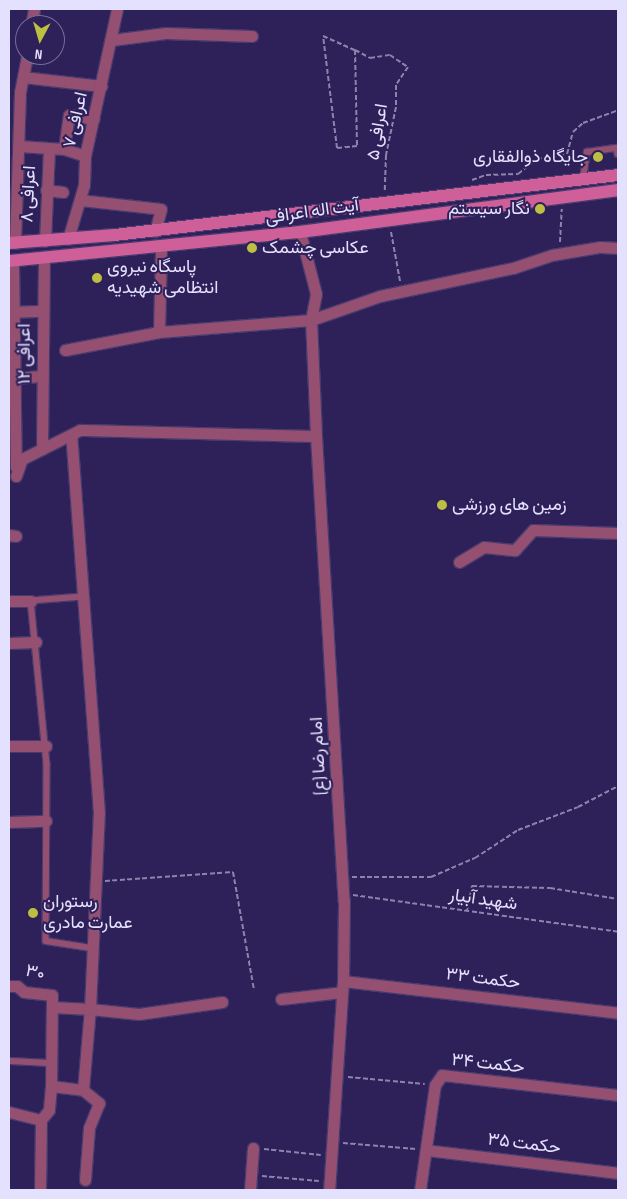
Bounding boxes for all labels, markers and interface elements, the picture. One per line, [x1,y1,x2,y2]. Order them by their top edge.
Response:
north arrow [15,15,65,65]
text: N [34,46,43,63]
street label: اعرافی ۷ [59,90,93,150]
street label: اعرافی ۵ [363,102,393,162]
place label: جایگاه ذوالفقاری [473,146,588,168]
marker: جایگاه ذوالفقاری [592,151,604,163]
street label: اعرافی ۸ [17,165,41,223]
street label: آیت اله اعرافی [264,195,360,229]
place label: نگار سیستم [448,198,530,220]
marker: نگار سیستم [534,203,546,215]
place label: عکاسی چشمک [262,237,369,259]
marker: عکاسی چشمک [246,242,258,254]
place label: پاسگاه نیروی انتظامی شهیدیه [107,257,218,300]
marker: پاسگاه نیروی انتظامی شهیدیه [91,272,103,284]
street label: اعرافی ۱۲ [14,324,36,384]
place label: زمین های ورزشی [452,494,567,516]
marker: زمین های ورزشی [436,499,448,511]
street label: امام رضا (ع) [306,716,332,796]
street label: شهید آبیار [447,885,519,915]
place label: رستوران عمارت مادری [43,892,133,934]
marker: رستوران عمارت مادری [27,907,39,919]
street label: ۳۰ [23,960,47,986]
street label: حکمت ۳۳ [445,964,521,994]
street label: حکمت ۳۴ [450,1049,526,1079]
street label: حکمت ۳۵ [486,1129,562,1159]

